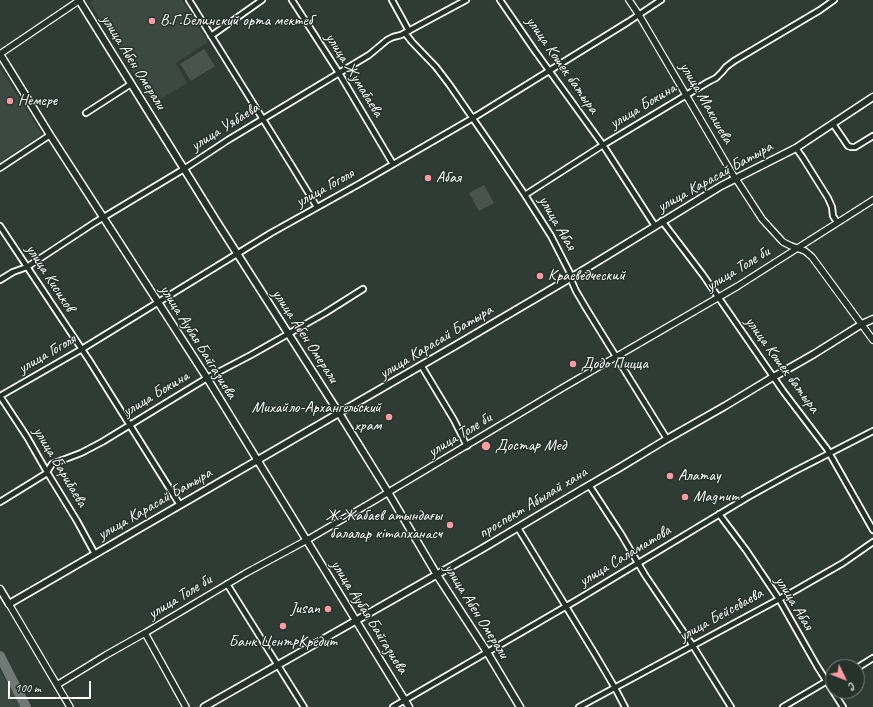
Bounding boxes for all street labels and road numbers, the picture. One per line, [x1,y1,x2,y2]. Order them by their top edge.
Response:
street label: улица Абен Омерали [96,11,170,113]
street label: улица Кошек батыра [521,13,603,117]
street label: улица Жумабаева [321,29,387,121]
street label: улица Макашева [675,59,737,147]
street label: улица Бокина [606,79,680,133]
street label: улица Уябаева [187,99,263,155]
street label: улица Карасай Батыра [654,137,776,217]
street label: улица Гоголя [293,164,357,212]
street label: улица Абая [534,192,580,254]
street label: улица Кисиков [21,241,79,315]
street label: улица Толе би [703,242,773,296]
street label: улица Аубая Байгазиева [155,281,241,403]
street label: улица Абен Омерали [268,286,342,386]
street label: улица Карасай Батыра [376,301,496,383]
street label: улица Кошек батыра [741,313,823,417]
street label: улица Гоголя [15,330,79,378]
street label: улица Бокина [119,367,193,421]
street label: улица Толе би [425,408,495,462]
street label: улица Барибаева [29,423,91,511]
street label: улица Карасай Батыра [94,463,216,545]
street label: проспект Абылай хана [475,463,591,543]
street label: улица Саламатова [576,521,674,591]
street label: улица Аубая Байгазиева [326,556,412,678]
street label: улица Абен Омерали [439,560,513,662]
street label: улица Толе би [145,570,215,624]
street label: улица Абая [770,573,818,633]
street label: улица Бейсебаева [676,584,766,646]

